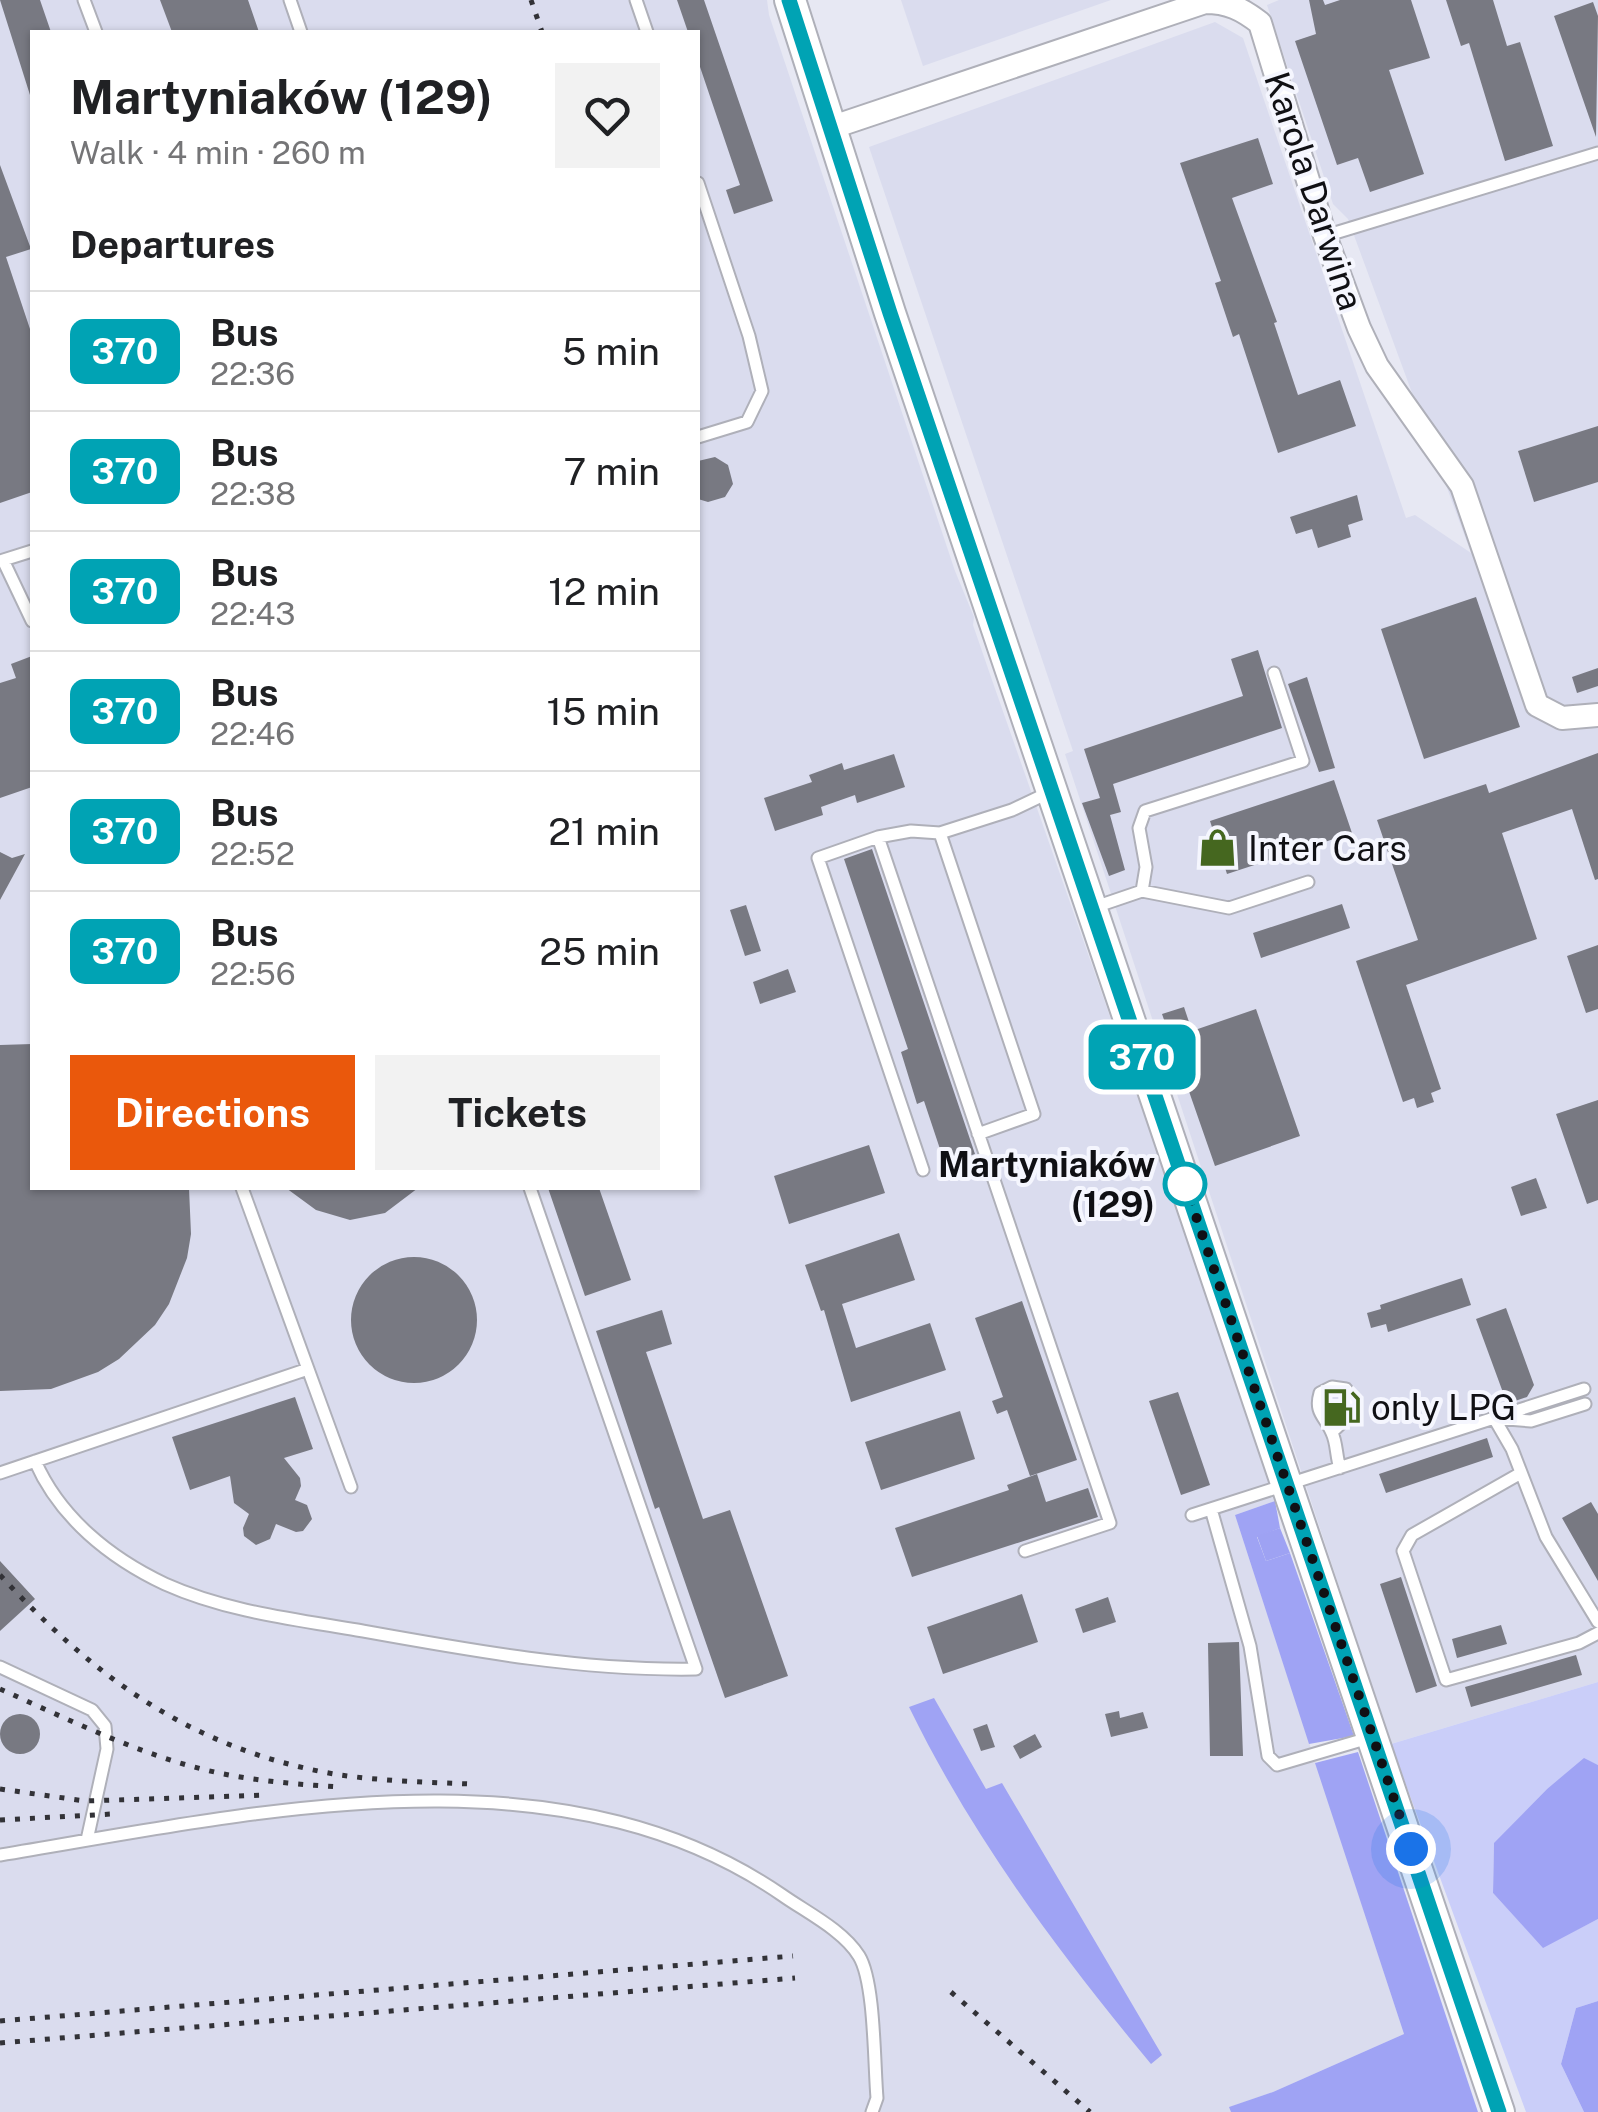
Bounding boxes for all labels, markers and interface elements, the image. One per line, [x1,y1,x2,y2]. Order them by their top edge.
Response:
button: heart [555,63,660,168]
street label: Karola Darwina [1256,67,1372,315]
text: Martyniaków (129) [70,68,493,125]
text: Walk · 4 min · 260 m [70,134,366,171]
text: Departures [70,222,275,267]
text: Bus [210,310,279,355]
text: 5 min [562,329,660,374]
text: 370 [92,331,158,372]
text: 22:36 [210,355,295,392]
text: Bus [210,430,279,475]
text: 7 min [563,449,660,494]
text: 370 [92,451,158,492]
text: 22:38 [210,475,296,512]
text: Bus [210,550,279,595]
text: 12 min [548,569,660,614]
text: 370 [92,571,158,612]
text: 22:43 [210,595,295,632]
text: Bus [210,670,279,715]
text: 15 min [547,689,660,734]
text: 370 [92,691,158,732]
text: 22:46 [210,715,295,752]
text: Bus [210,790,279,835]
text: 21 min [548,809,660,854]
text: 370 [92,811,158,852]
shop icon: Inter Cars [1197,827,1239,869]
place label: Inter Cars [1248,828,1407,869]
text: 22:52 [210,835,295,872]
text: Bus [210,910,279,955]
text: 25 min [539,929,660,974]
text: 370 [92,931,158,972]
text: 22:56 [210,955,296,992]
line badge: 370 [1084,1024,1200,1090]
text: 370 [1109,1037,1175,1078]
button: Directions [70,1055,355,1170]
button: Tickets [375,1055,660,1170]
place label: Martyniaków (129) [938,1144,1155,1225]
marker: Martyniaków (129) [1164,1163,1206,1205]
fuel station icon: only LPG [1320,1386,1362,1428]
place label: only LPG [1371,1387,1516,1428]
your location [1386,1824,1436,1874]

